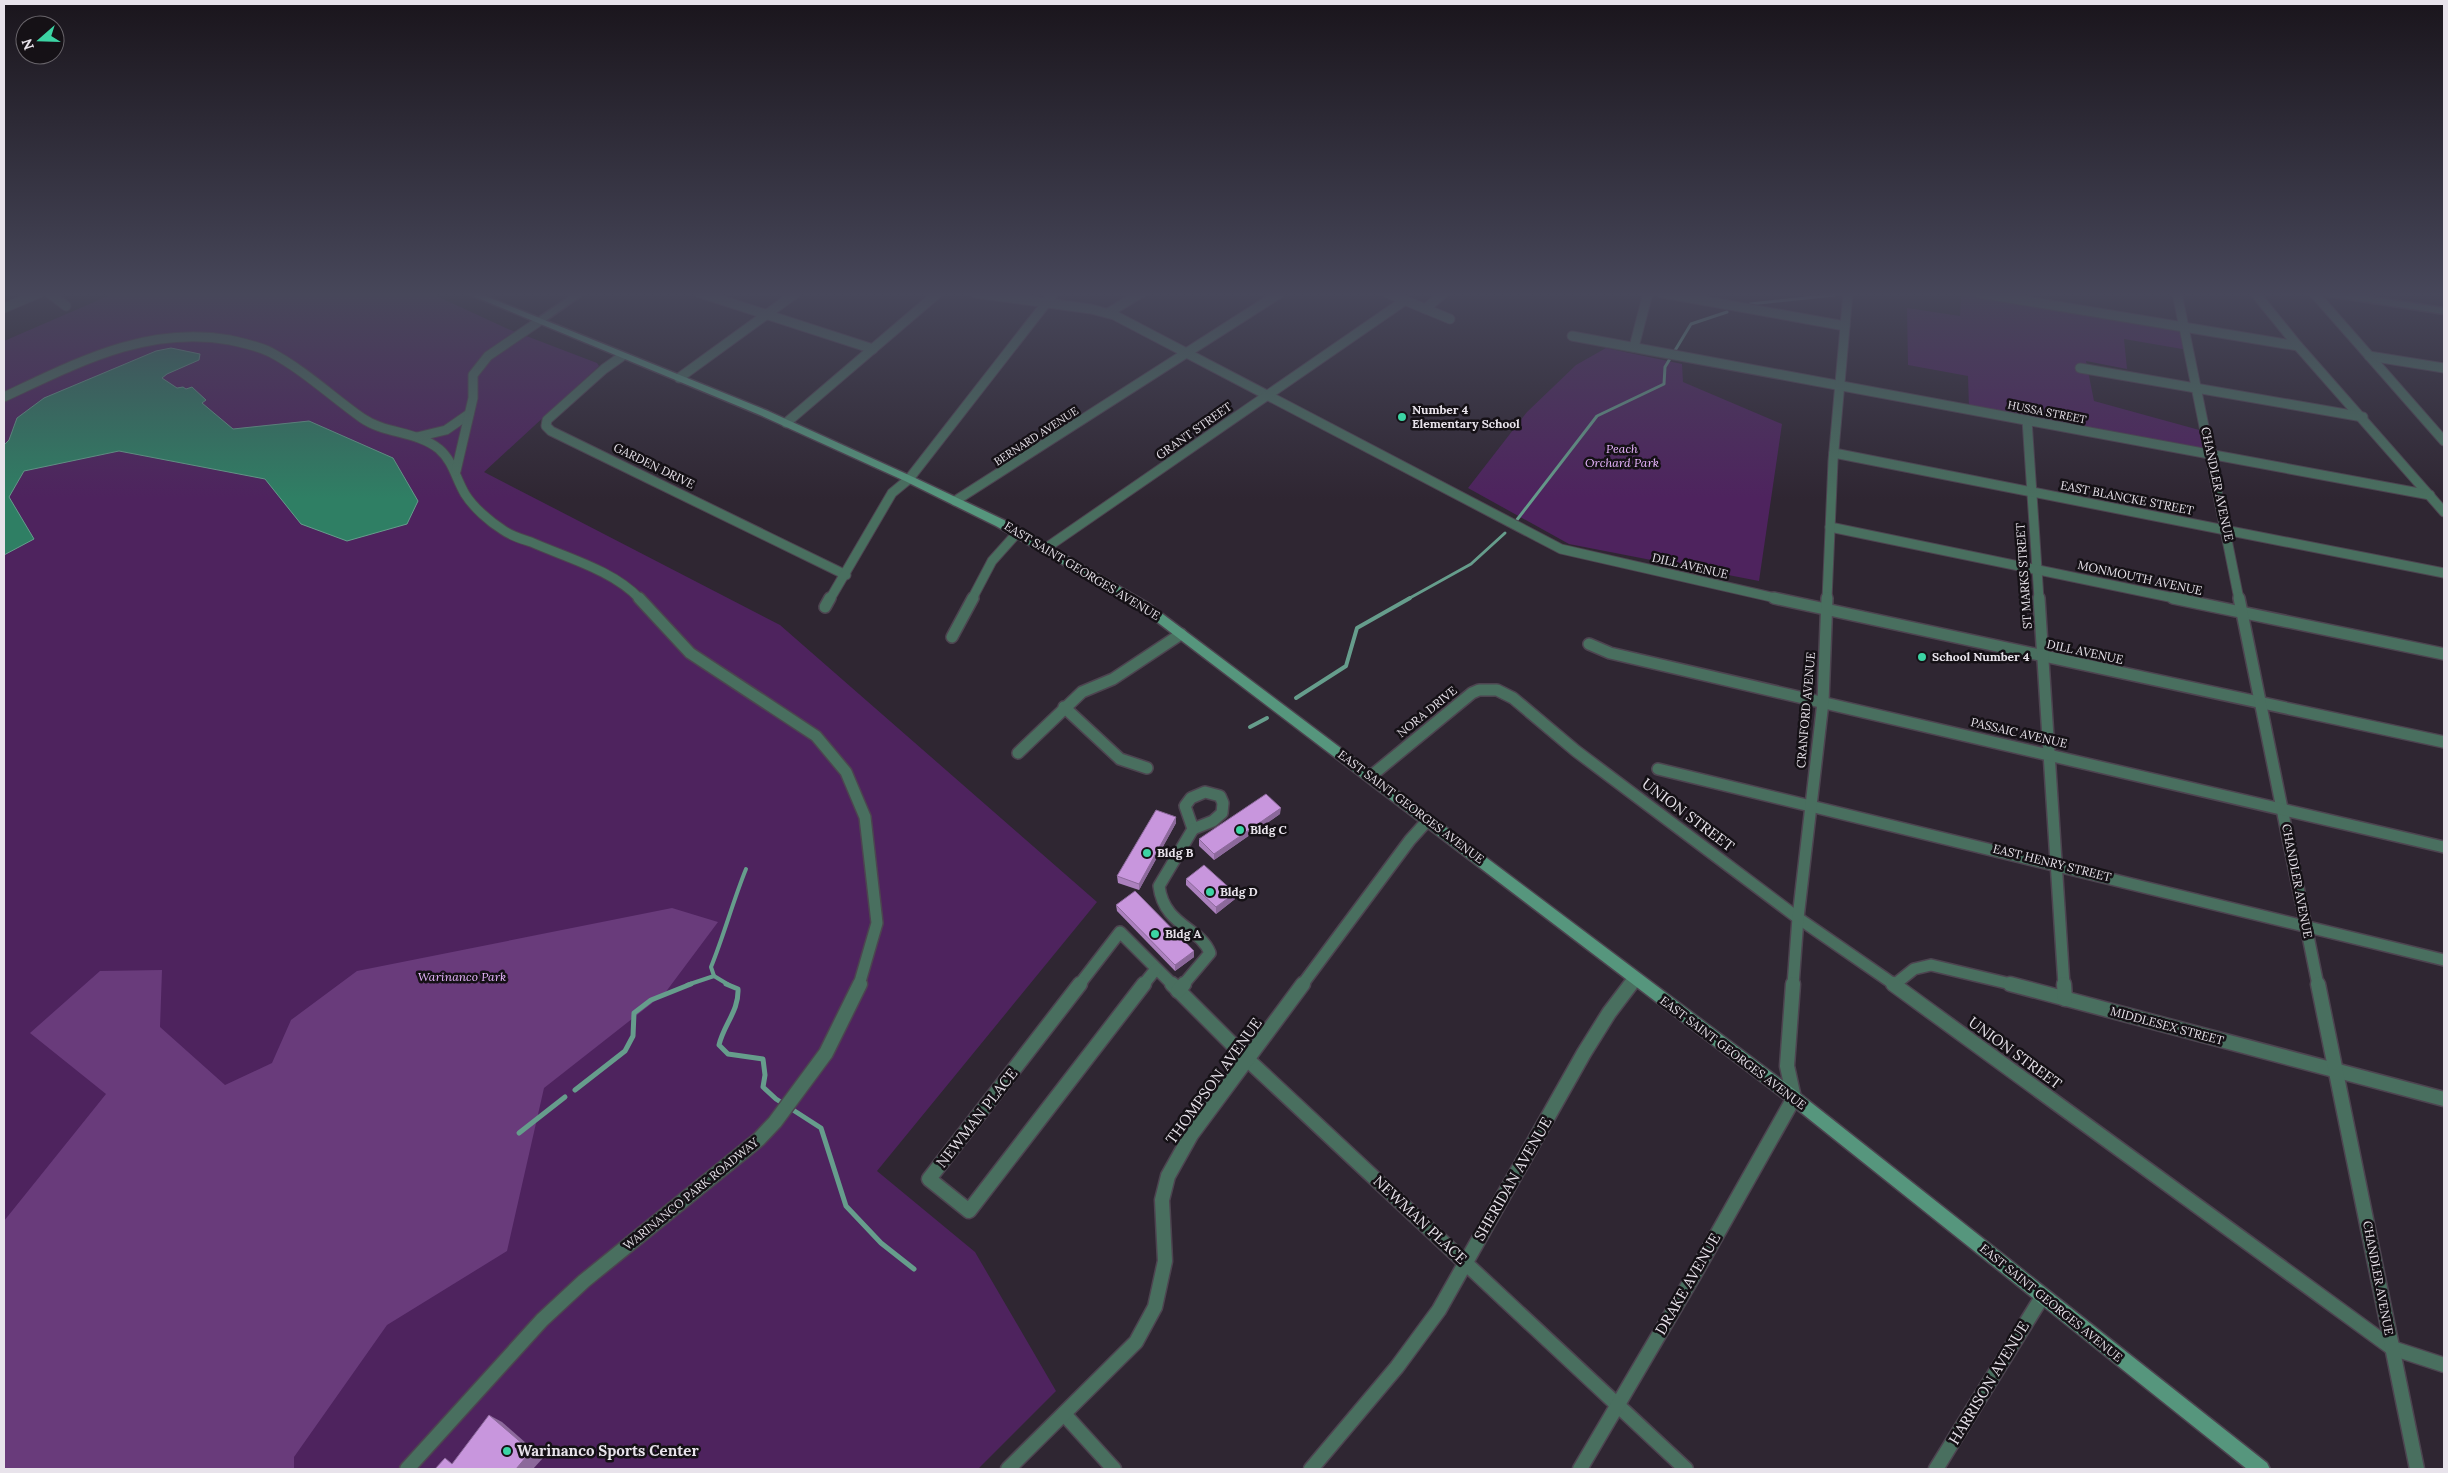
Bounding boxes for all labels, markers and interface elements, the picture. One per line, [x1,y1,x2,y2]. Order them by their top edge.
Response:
north arrow [15,15,65,65]
text: N [17,36,38,53]
street label: HUSSA STREET [2006,397,2088,427]
street label: GRANT STREET [1153,399,1235,462]
place label: Number 4 Elementary School [1412,402,1520,431]
street label: BERNARD AVENUE [991,403,1081,468]
marker: Number 4 Elementary School [1396,411,1408,423]
street label: CHANDLER AVENUE [2198,425,2237,542]
street label: GARDEN DRIVE [611,439,697,492]
park label: Peach Orchard Park [1585,441,1659,470]
street label: EAST BLANCKE STREET [2059,477,2195,518]
street label: EAST SAINT GEORGES AVENUE [1002,518,1163,623]
street label: ST MARKS STREET [2012,522,2035,630]
street label: DILL AVENUE [1650,549,1730,582]
street label: MONMOUTH AVENUE [2076,557,2204,598]
street label: DILL AVENUE [2045,636,2125,667]
place label: School Number 4 [1932,649,2030,664]
street label: CRANFORD AVENUE [1793,651,1818,769]
marker: School Number 4 [1916,651,1928,663]
street label: NORA DRIVE [1394,683,1460,740]
street label: PASSAIC AVENUE [1969,714,2069,751]
street label: EAST SAINT GEORGES AVENUE [1335,747,1487,866]
street label: UNION STREET [1638,774,1738,856]
place label: Bldg C [1250,822,1288,837]
street label: CHANDLER AVENUE [2279,822,2316,939]
marker: Bldg C [1234,824,1246,836]
street label: EAST HENRY STREET [1991,841,2113,885]
place label: Bldg B [1157,845,1194,860]
marker: Bldg B [1141,847,1153,859]
place label: Bldg D [1220,884,1258,899]
marker: Bldg D [1204,886,1216,898]
place label: Bldg A [1165,926,1202,941]
marker: Bldg A [1149,928,1161,940]
park label: Warinanco Park [418,969,506,984]
street label: EAST SAINT GEORGES AVENUE [1657,993,1809,1112]
street label: MIDDLESEX STREET [2109,1003,2226,1048]
street label: UNION STREET [1965,1012,2066,1093]
street label: THOMPSON AVENUE [1161,1014,1266,1148]
street label: NEWMAN PLACE [932,1064,1021,1171]
street label: SHERIDAN AVENUE [1469,1114,1556,1244]
street label: WARINANCO PARK ROADWAY [620,1134,762,1253]
street label: NEWMAN PLACE [1370,1171,1471,1268]
street label: CHANDLER AVENUE [2360,1219,2397,1336]
street label: DRAKE AVENUE [1651,1230,1724,1338]
street label: EAST SAINT GEORGES AVENUE [1977,1240,2126,1365]
street label: HARRISON AVENUE [1944,1318,2033,1448]
place label: Warinanco Sports Center [517,1441,699,1460]
marker: Warinanco Sports Center [501,1445,513,1457]

